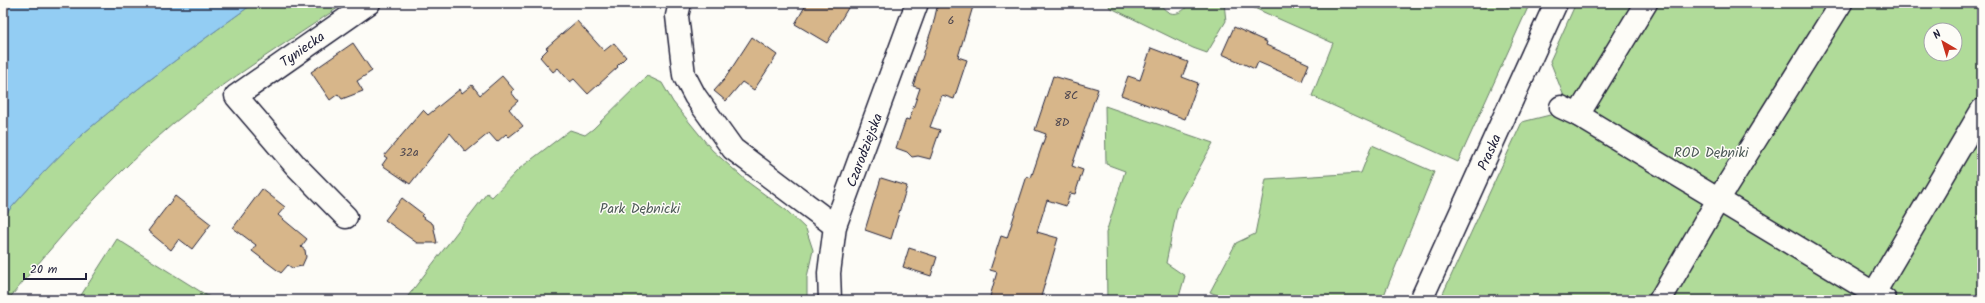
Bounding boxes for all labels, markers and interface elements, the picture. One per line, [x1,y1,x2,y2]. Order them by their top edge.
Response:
house number: 6 [948,11,954,30]
north arrow [1923,22,1963,62]
street label: Tyniecka [276,26,330,73]
text: N [1929,26,1946,44]
house number: 8C [1064,86,1078,105]
street label: Czarodziejska [841,110,889,190]
house number: 8D [1055,113,1070,132]
street label: Praska [1472,131,1508,174]
park label: ROD Dębniki [1674,142,1749,164]
house number: 32a [399,143,419,162]
park label: Park Dębnicki [600,198,681,220]
scale bar [24,255,86,281]
text: 20 m [30,260,58,279]

